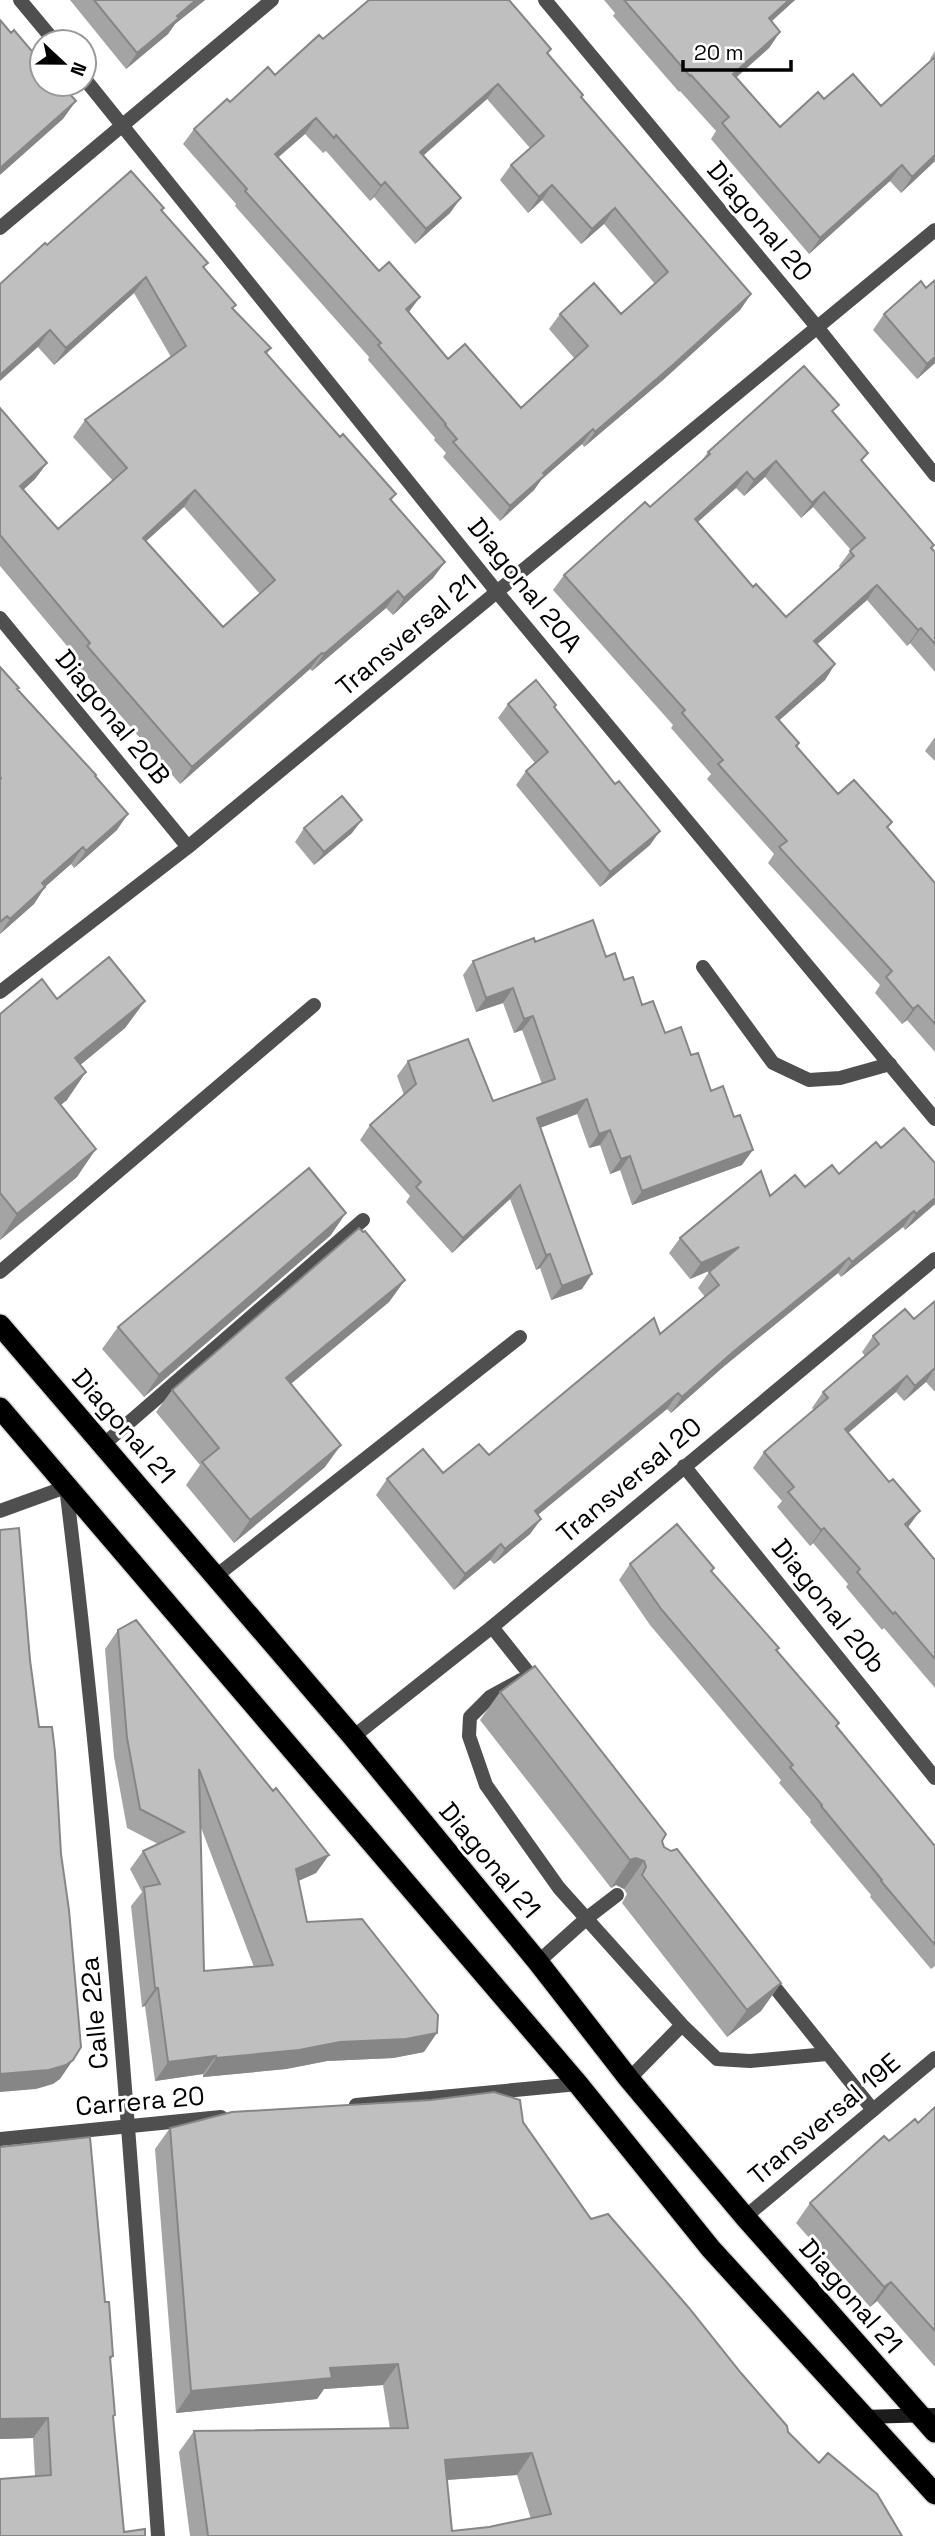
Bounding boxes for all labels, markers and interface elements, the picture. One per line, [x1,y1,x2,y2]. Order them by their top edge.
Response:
north arrow [28,28,98,98]
scale bar [683,28,792,72]
text: 20 m [694,39,744,66]
text: N [64,59,92,80]
street label: Diagonal 20 [700,154,820,288]
street label: Diagonal 20A [460,511,590,659]
street label: Transversal 21 [329,566,483,704]
street label: Diagonal 20B [48,642,178,792]
street label: Diagonal 21 [65,1361,183,1491]
street label: Transversal 20 [549,1409,709,1551]
street label: Diagonal 20b [764,1532,894,1680]
street label: Diagonal 21 [432,1795,548,1925]
street label: Calle 22a [72,1955,116,2071]
street label: Transversal 19E [741,2045,907,2193]
street label: Carrera 20 [74,2078,206,2124]
street label: Diagonal 21 [792,2231,910,2361]

